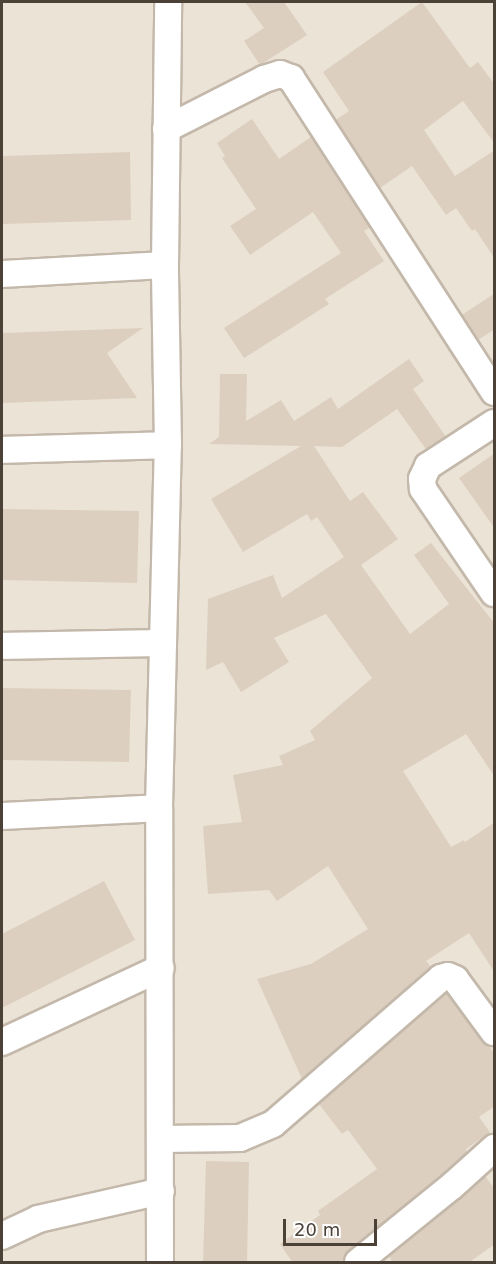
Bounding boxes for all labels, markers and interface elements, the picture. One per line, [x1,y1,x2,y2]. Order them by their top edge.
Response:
scale bar [286,1207,380,1245]
text: 20 m [294,1219,340,1240]

